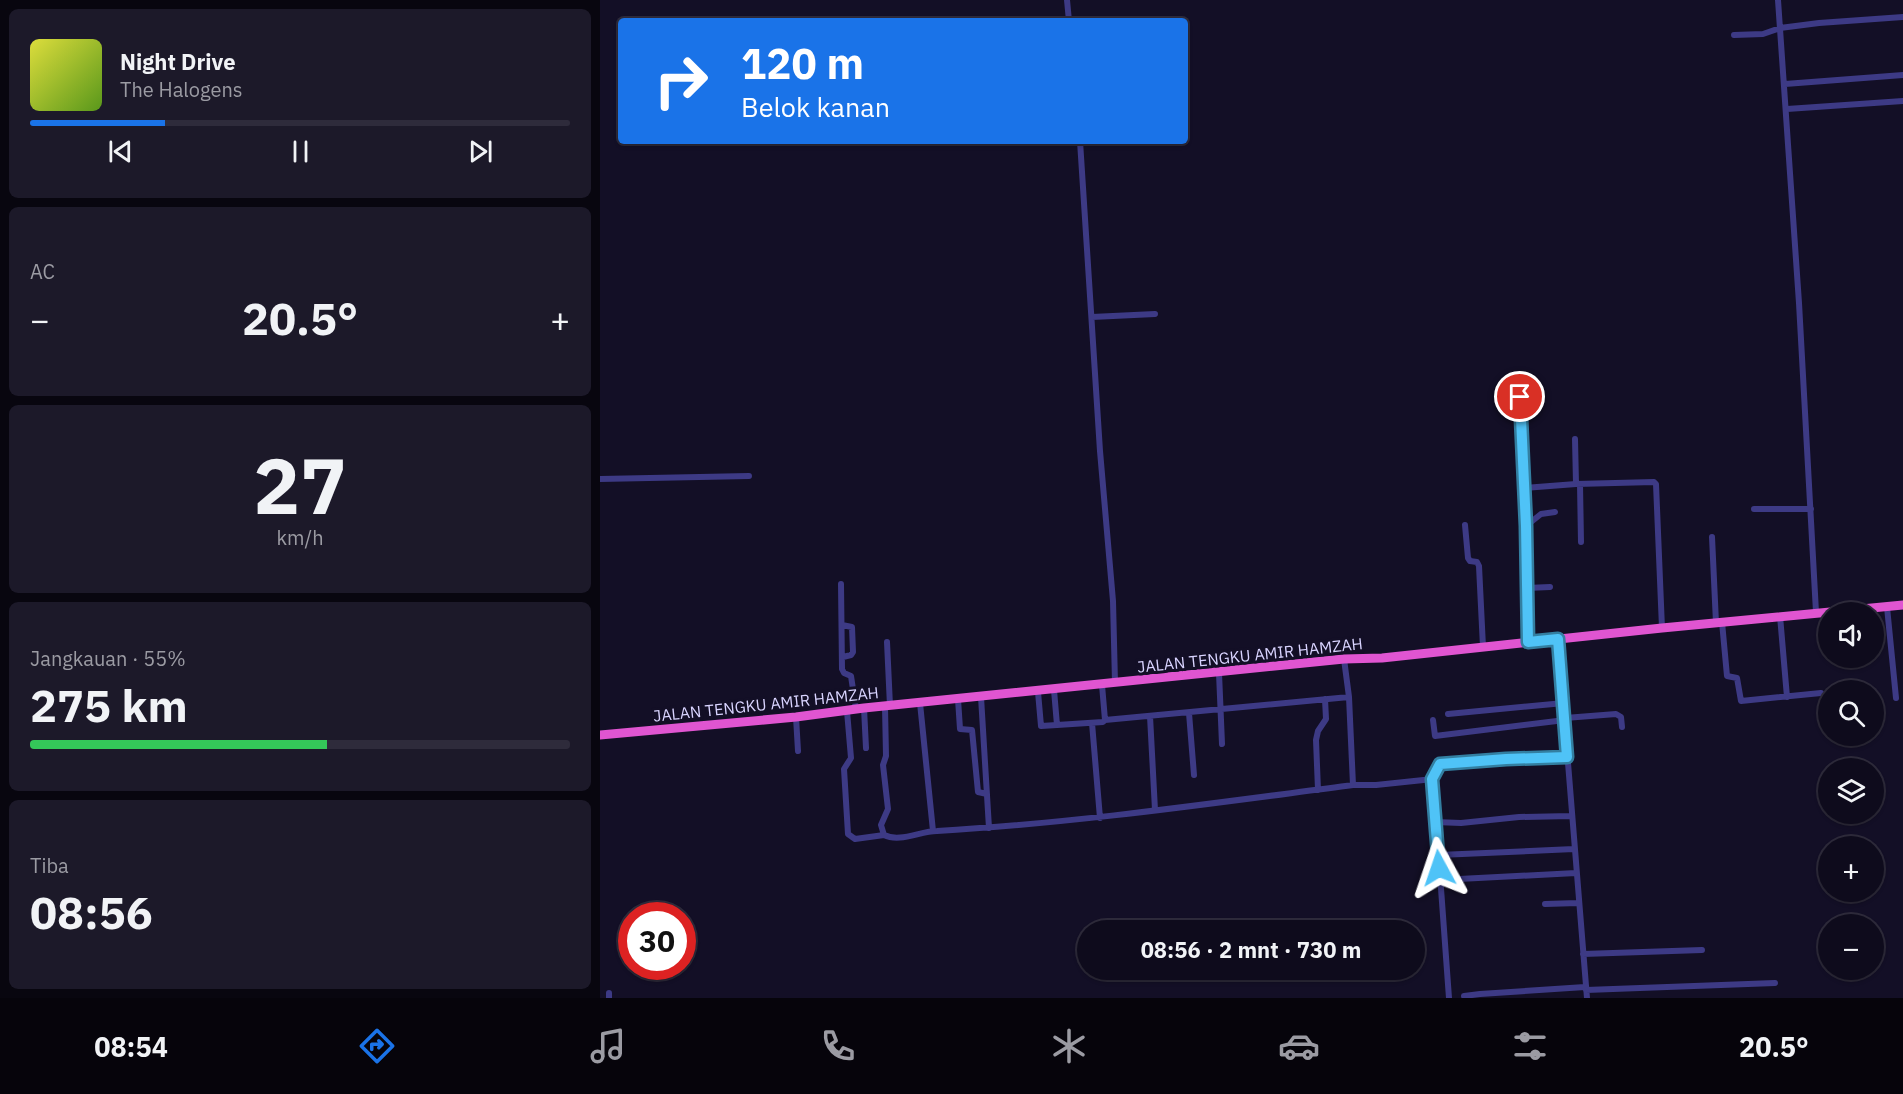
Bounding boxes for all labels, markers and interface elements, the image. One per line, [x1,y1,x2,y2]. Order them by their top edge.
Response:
text: 120 m [741,36,864,91]
icon: right [642,42,720,120]
text: Night Drive [120,47,236,76]
text: The Halogens [120,76,242,103]
text: Belok kanan [741,89,890,124]
icon: previous [104,135,137,168]
icon: pause [284,135,317,168]
icon: next [464,135,497,168]
text: AC [30,258,55,285]
text: 20.5° [242,289,358,347]
text: − [30,298,50,341]
text: + [550,298,570,341]
pin [1494,371,1545,422]
icon: arrive [1503,380,1536,413]
text: 27 [253,434,347,535]
text: km/h [276,524,324,551]
map controls [1818,602,1884,980]
button: sound [1818,602,1884,668]
street label: JALAN TENGKU AMIR HAMZAH [1136,633,1364,677]
text: Jangkauan · 55% [30,645,186,672]
text: 275 km [30,676,188,734]
button: search [1818,680,1884,746]
street label: JALAN TENGKU AMIR HAMZAH [652,682,880,726]
button: layers [1818,758,1884,824]
position arrow [1407,836,1471,900]
button: + [1818,836,1884,902]
text: Tiba [30,852,69,879]
text: 08:56 [30,883,153,941]
speed limit sign: 30 [618,902,696,980]
button: − [1818,914,1884,980]
text: 08:56 · 2 mnt · 730 m [1141,935,1361,964]
icon: directions [356,1025,398,1067]
icon: music [587,1025,629,1067]
icon: phone [817,1025,859,1067]
icon: climate [1048,1025,1090,1067]
icon: car [1278,1025,1320,1067]
icon: filters [1509,1025,1551,1067]
text: 08:54 [94,1029,168,1064]
text: 20.5° [1739,1029,1809,1064]

